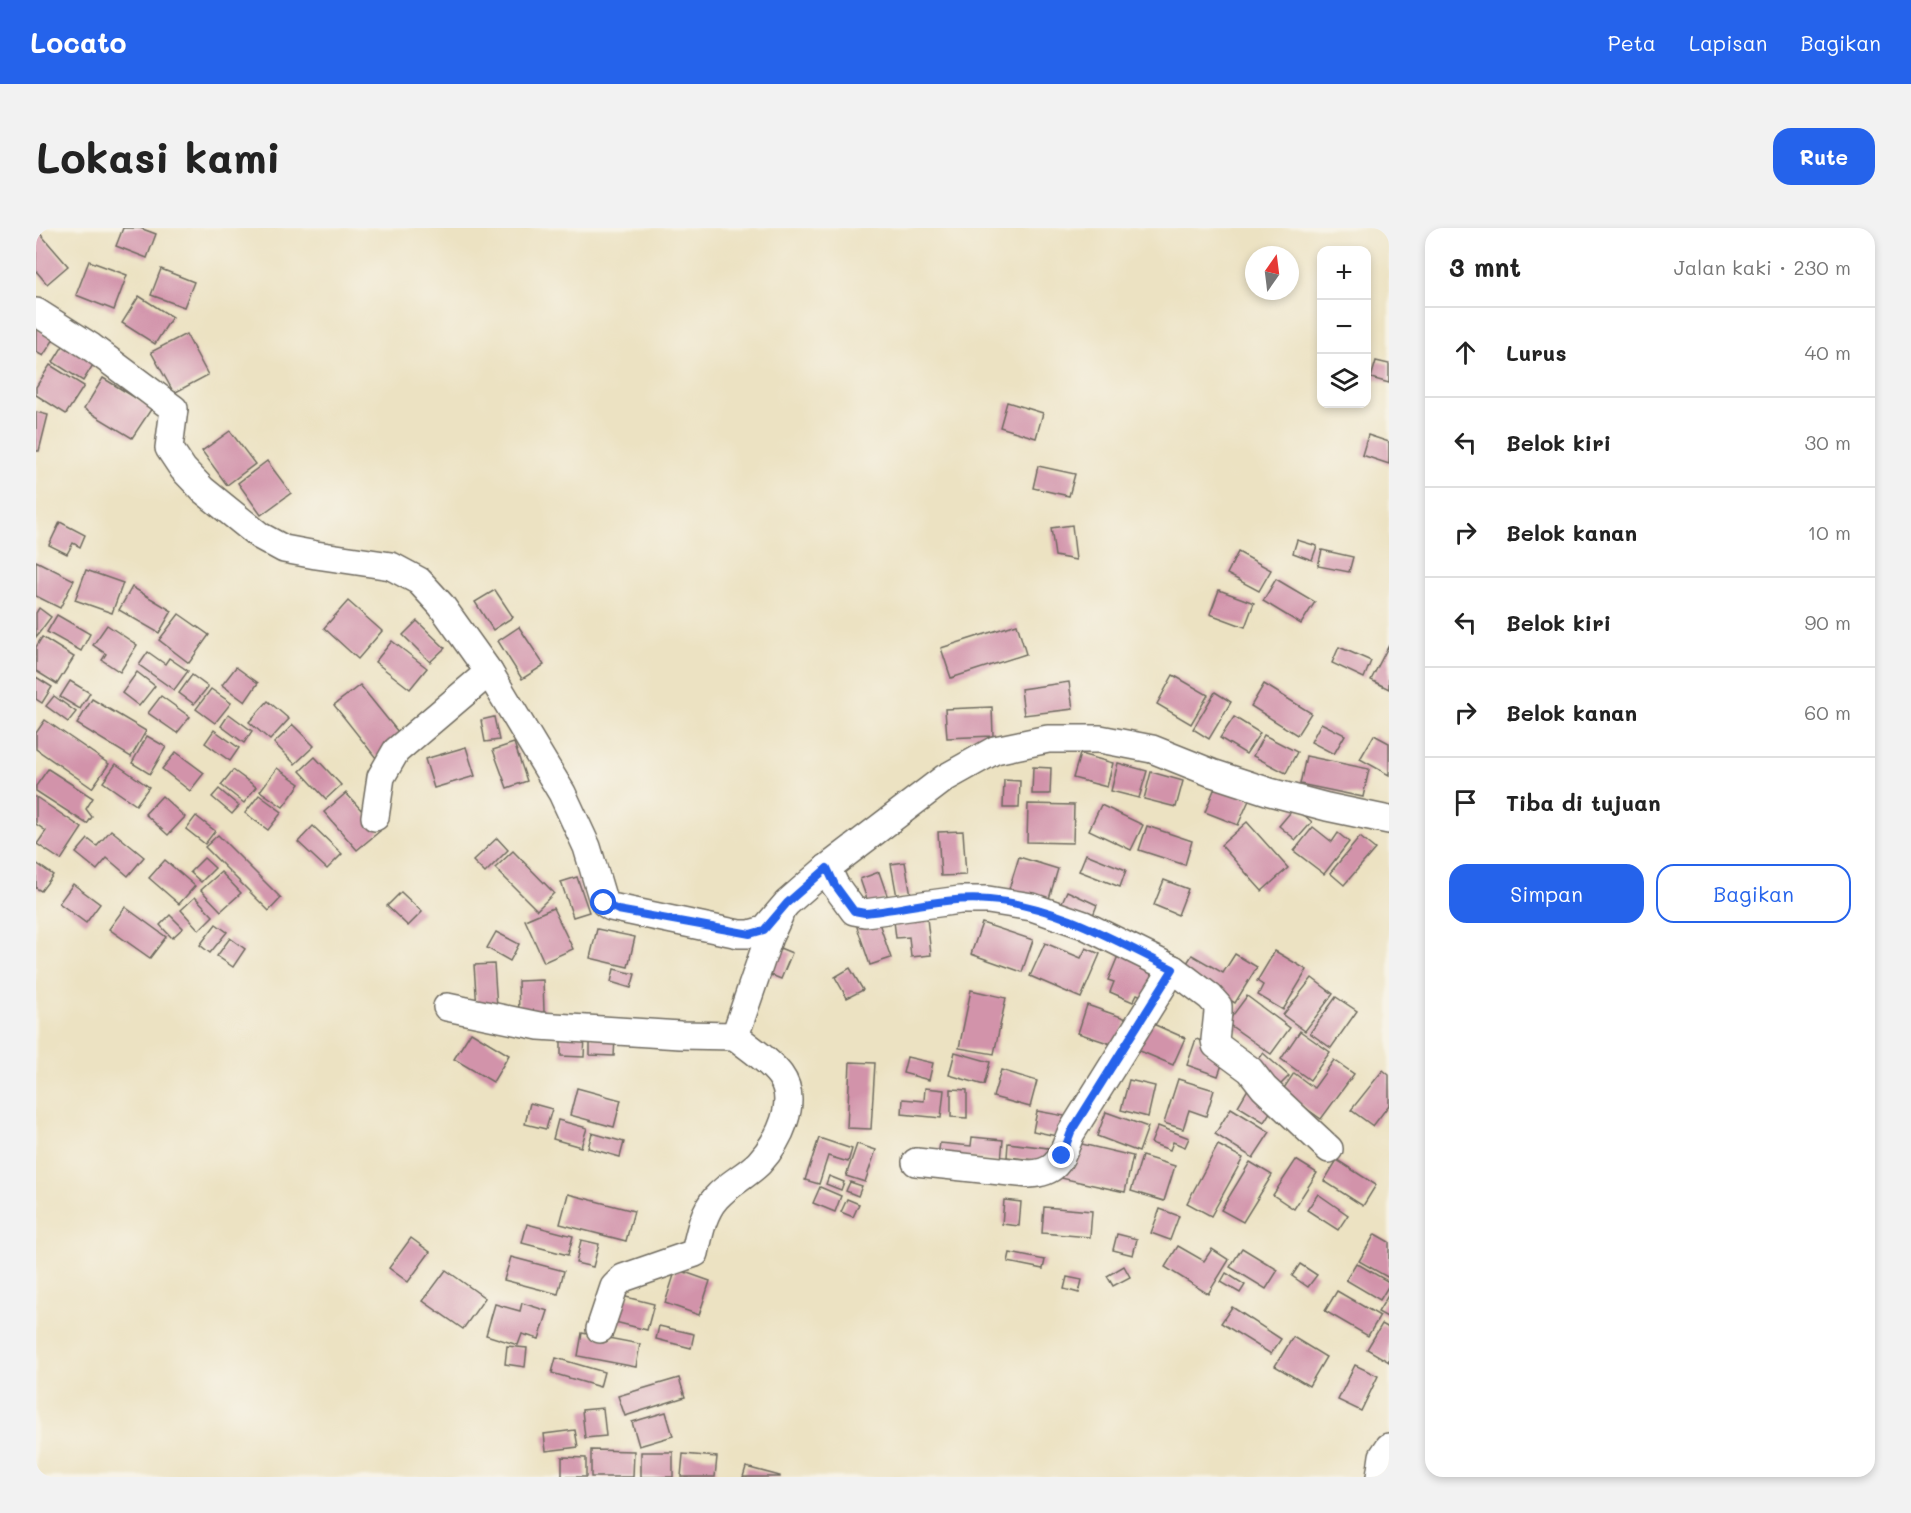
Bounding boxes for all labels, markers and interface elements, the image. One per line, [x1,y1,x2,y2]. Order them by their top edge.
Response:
text: Locato [30,24,127,60]
text: Peta [1608,29,1656,56]
text: Lapisan [1689,29,1767,56]
text: Bagikan [1800,29,1881,56]
button: Rute [1773,128,1875,185]
text: Lokasi kami [36,129,281,184]
north arrow [1245,246,1299,300]
map controls [1317,246,1371,408]
button: + [1317,246,1371,300]
text: 3 mnt [1449,250,1521,284]
text: Jalan kaki · 230 m [1674,254,1851,280]
button: − [1317,300,1371,354]
icon: ahead [1449,336,1482,369]
text: Lurus [1506,338,1567,367]
text: 40 m [1805,339,1851,365]
button: layers [1317,354,1371,408]
icon: left [1449,426,1482,459]
text: Belok kiri [1506,428,1611,457]
text: 30 m [1805,429,1851,455]
icon: right [1449,516,1482,549]
text: Belok kanan [1506,518,1637,547]
text: 10 m [1807,519,1851,545]
icon: left [1449,606,1482,639]
text: Belok kiri [1506,608,1611,637]
text: 90 m [1805,609,1851,635]
icon: right [1449,696,1482,729]
text: Belok kanan [1506,698,1637,727]
text: 60 m [1804,699,1851,725]
icon: arrive [1449,786,1482,819]
text: Tiba di tujuan [1506,788,1661,817]
button: Simpan [1449,864,1644,923]
button: Bagikan [1656,864,1851,923]
route start [590,889,616,915]
route end [1048,1142,1074,1168]

